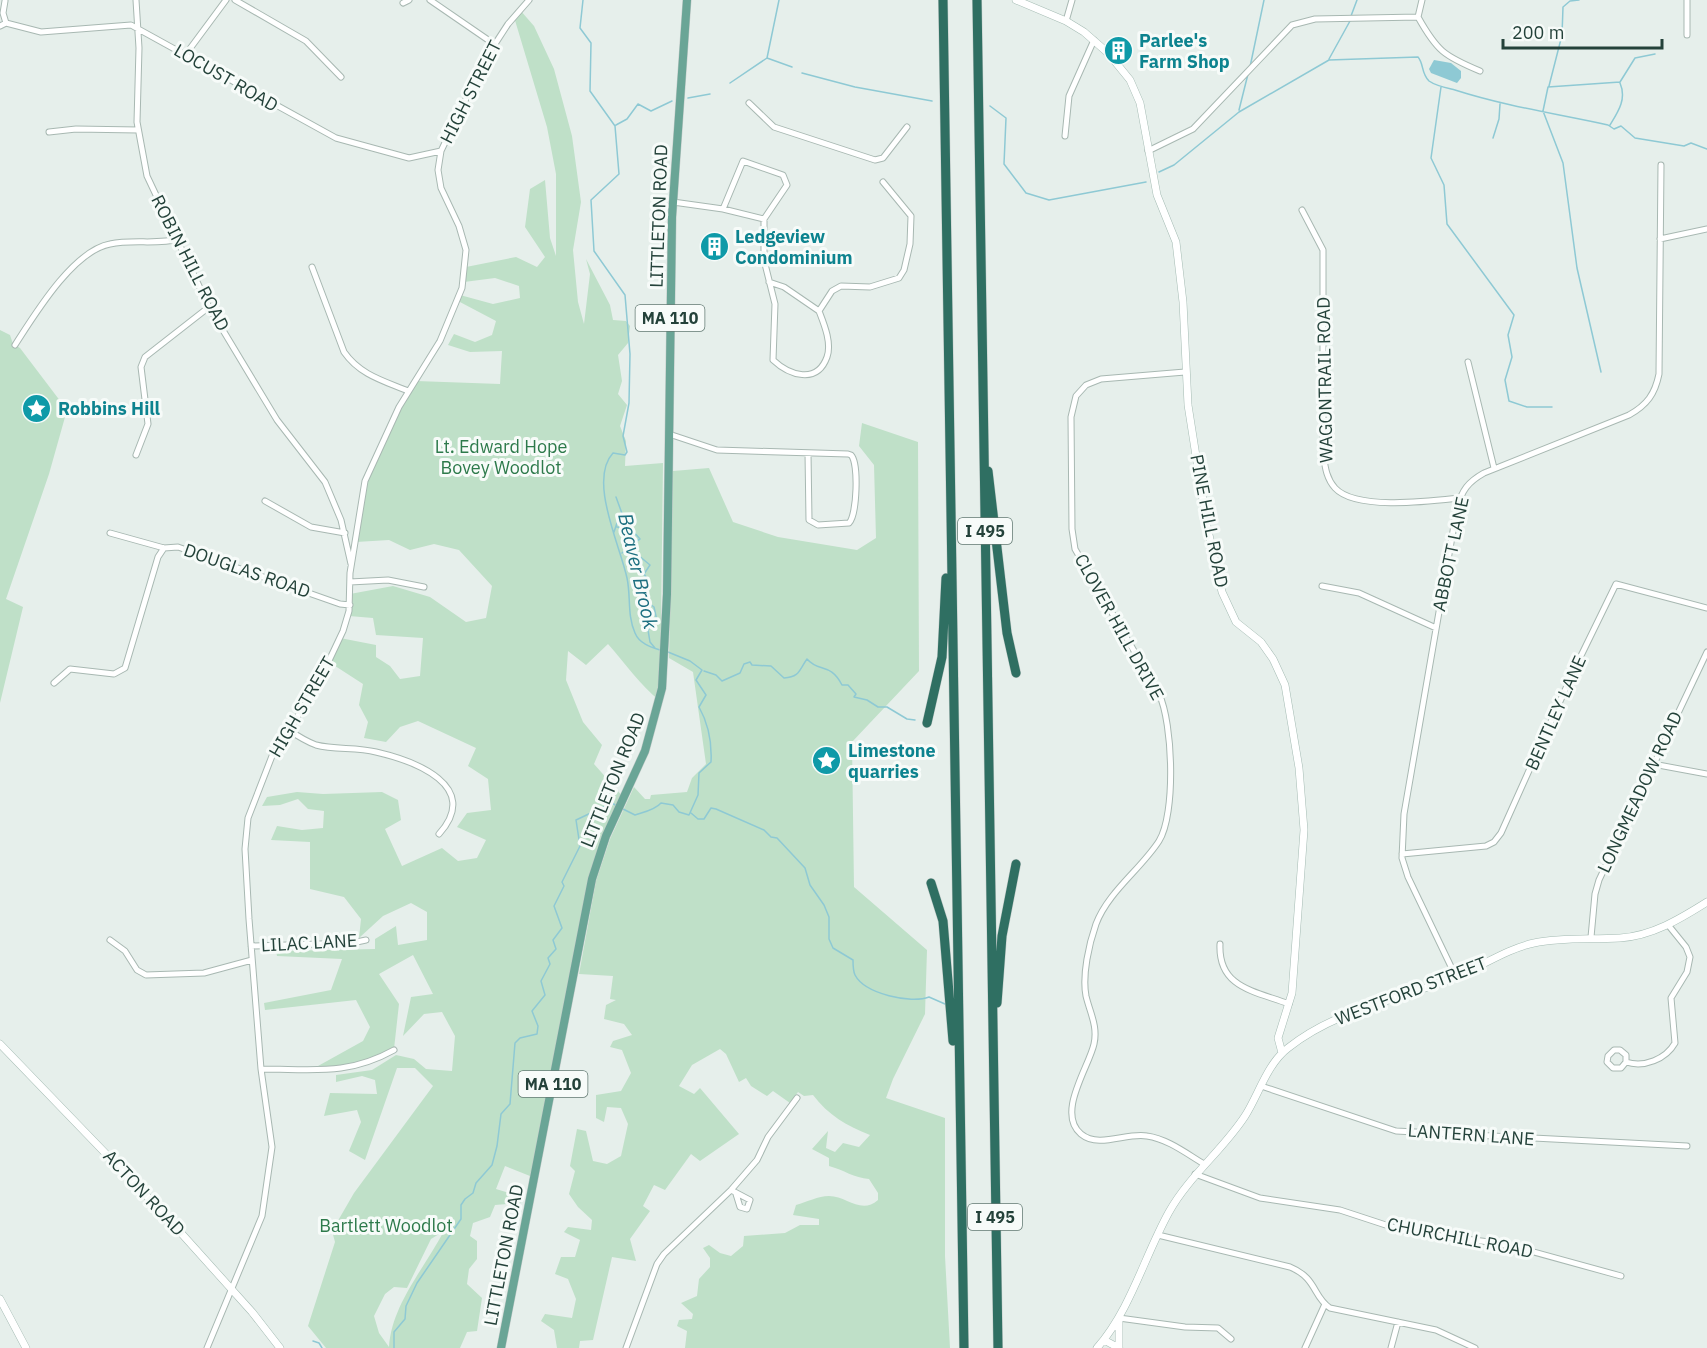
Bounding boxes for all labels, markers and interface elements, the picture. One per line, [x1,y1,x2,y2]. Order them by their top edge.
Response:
scale bar [1503,12,1662,50]
text: 200 m [1512,21,1564,44]
place label: Parlee's Farm Shop [1139,29,1230,73]
building icon: Parlee's Farm Shop [1102,35,1134,67]
street label: HIGH STREET [435,36,506,147]
street label: LOCUST ROAD [170,38,283,117]
street label: LITTLETON ROAD [644,144,673,288]
street label: ROBIN HILL ROAD [146,191,235,335]
place label: Ledgeview Condominium [735,225,853,269]
building icon: Ledgeview Condominium [698,231,730,263]
street label: WAGONTRAIL ROAD [1312,297,1337,463]
road number: MA 110 [636,305,704,331]
place icon: Robbins Hill [21,393,53,425]
place label: Robbins Hill [58,397,161,420]
park label: Lt. Edward Hope Bovey Woodlot [435,435,567,479]
street label: PINE HILL ROAD [1185,452,1234,589]
street label: ABBOTT LANE [1427,494,1474,613]
water label: Beaver Brook [612,510,665,632]
road number: I 495 [958,518,1012,544]
street label: DOUGLAS ROAD [181,538,314,603]
street label: CLOVER HILL DRIVE [1070,550,1169,704]
street label: HIGH STREET [263,652,340,761]
street label: BENTLEY LANE [1520,652,1591,774]
street label: LONGMEADOW ROAD [1592,707,1687,876]
street label: LITTLETON ROAD [575,709,650,851]
place label: Limestone quarries [848,739,936,783]
place icon: Limestone quarries [811,745,843,777]
street label: LILAC LANE [260,928,358,957]
street label: WESTFORD STREET [1332,951,1490,1030]
road number: MA 110 [518,1071,588,1097]
street label: LANTERN LANE [1407,1119,1535,1150]
street label: ACTON ROAD [99,1145,190,1241]
street label: LITTLETON ROAD [479,1182,529,1328]
road number: I 495 [968,1204,1022,1230]
street label: CHURCHILL ROAD [1385,1212,1535,1263]
park label: Bartlett Woodlot [319,1214,453,1237]

